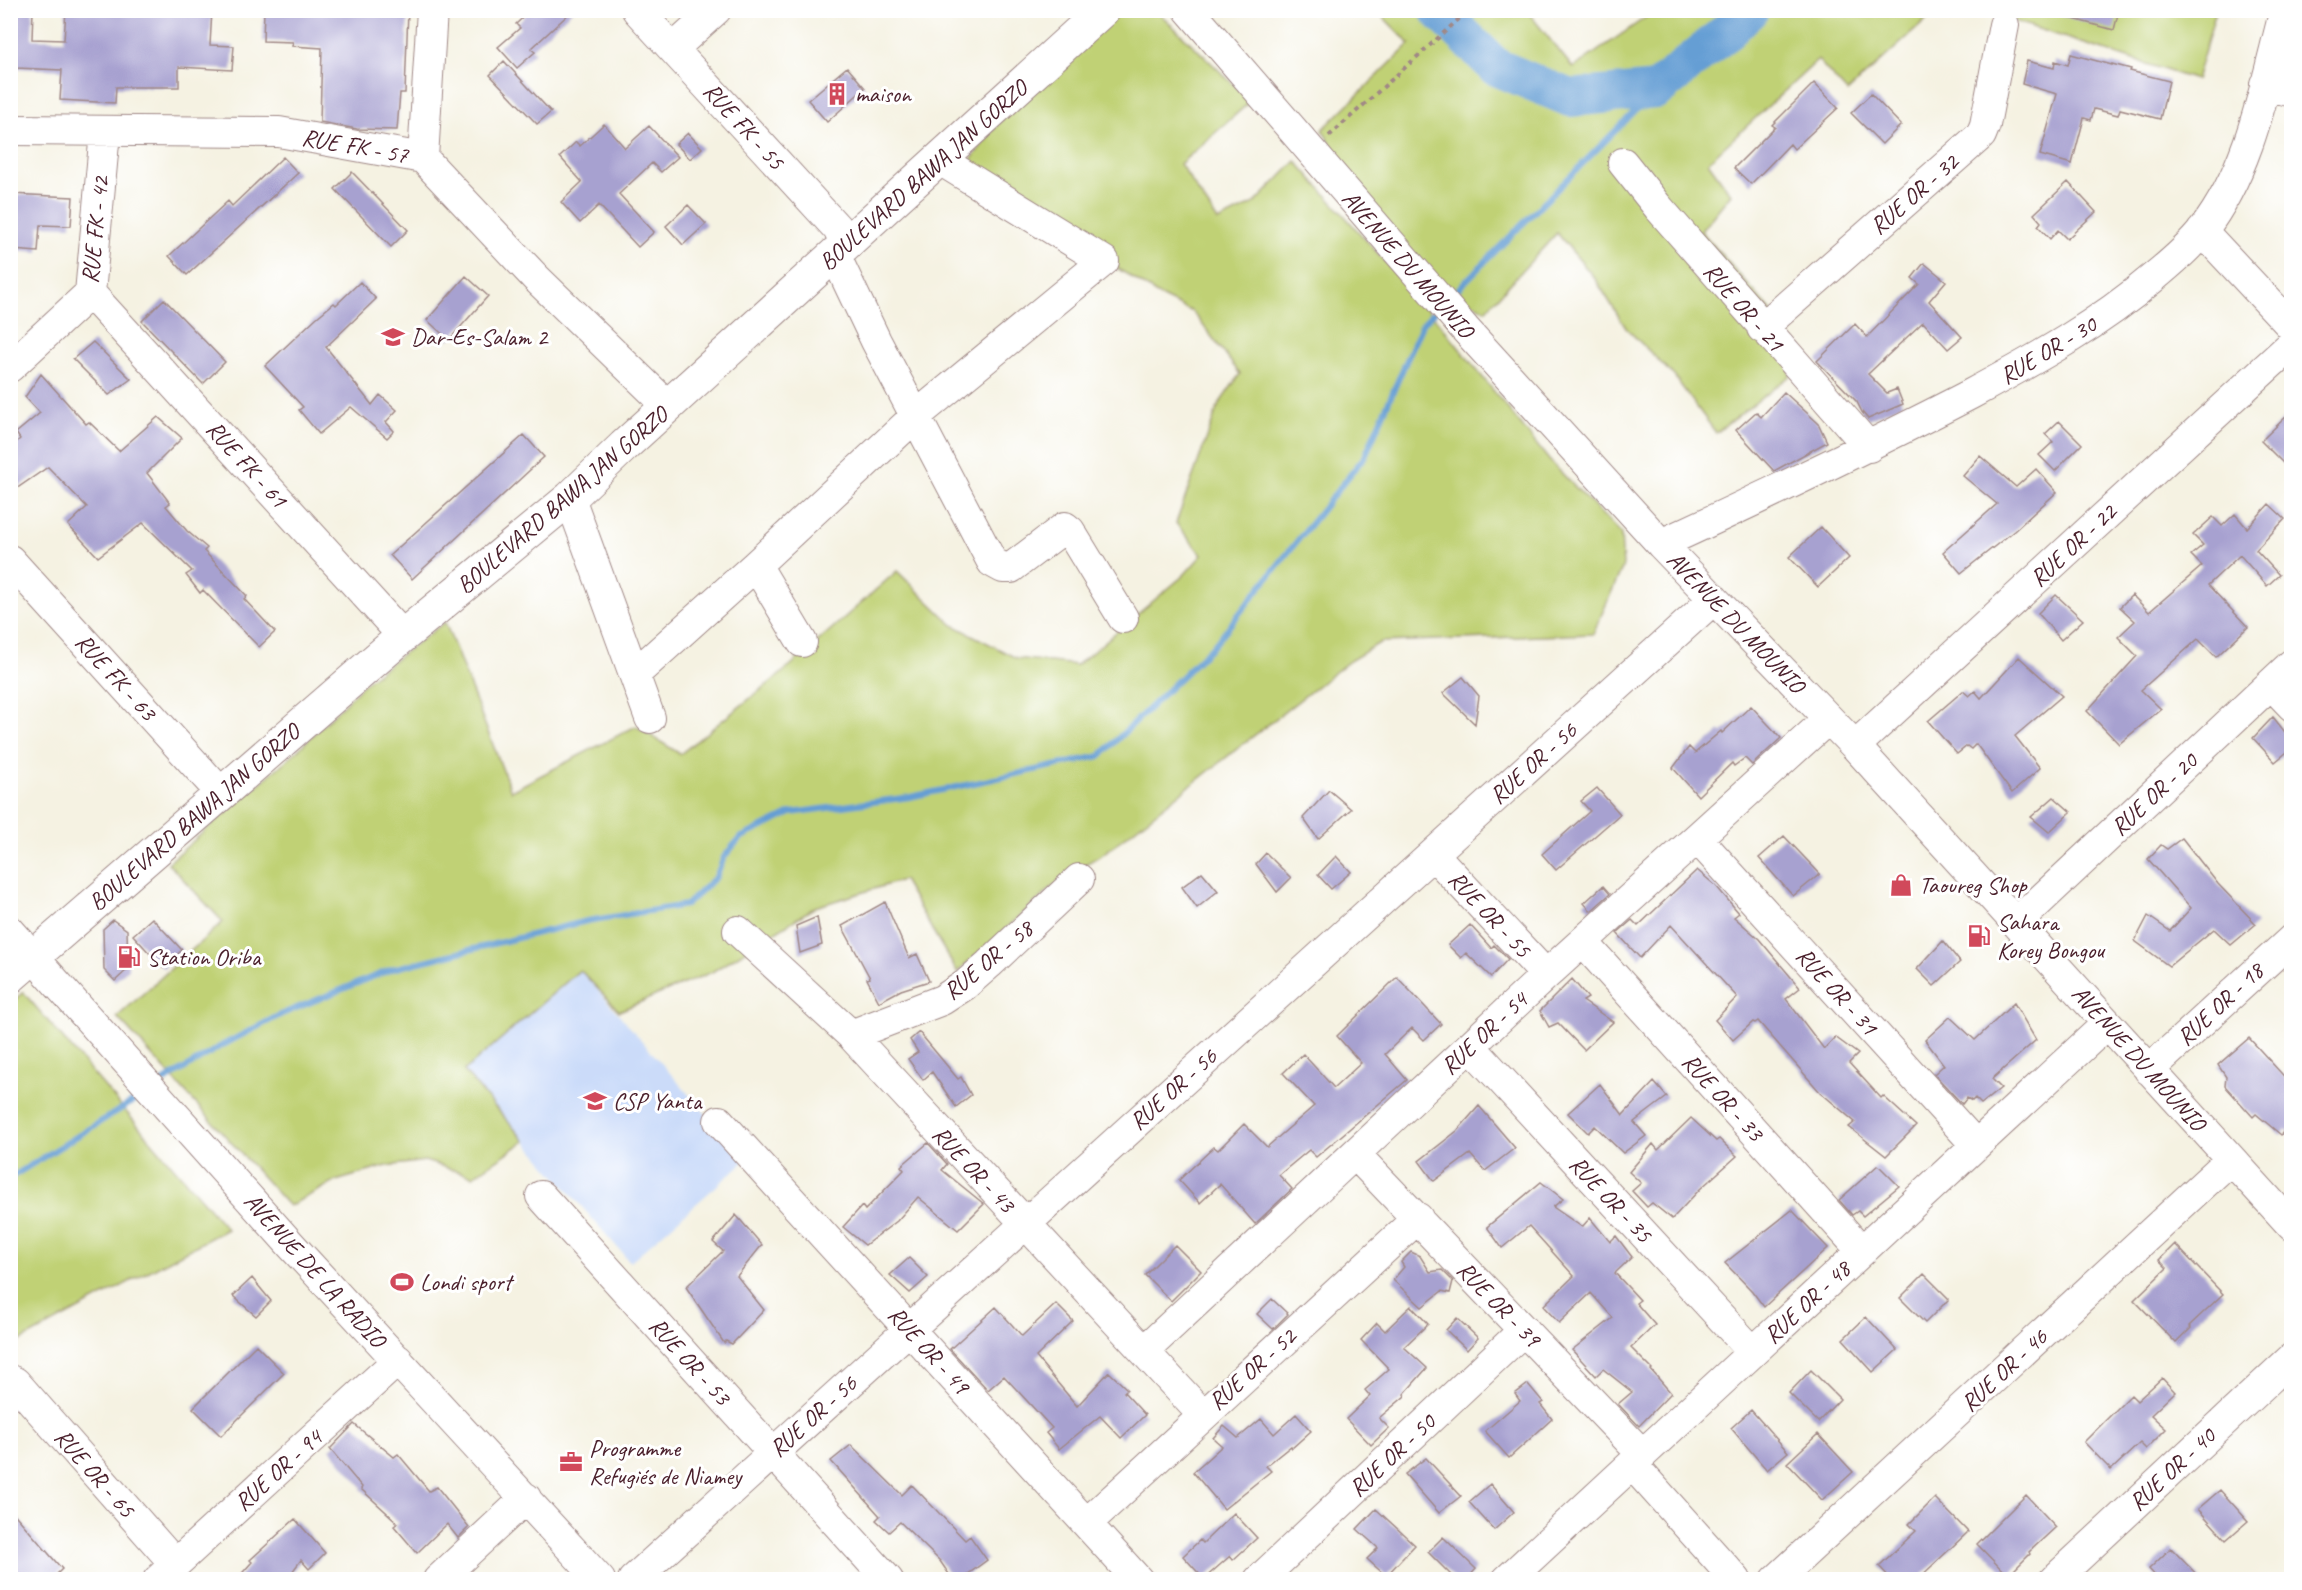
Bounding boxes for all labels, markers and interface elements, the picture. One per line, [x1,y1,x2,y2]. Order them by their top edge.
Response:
street label: BOULEVARD BAWA JAN GORZO [813,71,1036,277]
street label: RUE FK - 55 [697,76,792,177]
place label: maison [855,79,912,109]
building icon: maison [824,81,850,107]
street label: RUE FK - 57 [300,122,411,170]
street label: RUE OR - 32 [1863,146,1966,241]
street label: RUE FK - 42 [74,173,116,285]
street label: AVENUE DU MOUNIO [1336,184,1482,346]
street label: RUE OR - 21 [1697,256,1791,358]
street label: RUE OR - 30 [1994,308,2104,391]
place label: Dar-Es-Salam 2 [411,322,550,352]
school or university icon: Dar-Es-Salam 2 [380,324,406,350]
street label: BOULEVARD BAWA JAN GORZO [450,398,676,600]
street label: RUE FK - 61 [200,414,295,515]
street label: RUE OR - 22 [2023,496,2124,593]
street label: AVENUE DU MOUNIO [1661,545,1814,702]
street label: RUE FK - 63 [69,627,164,728]
street label: BOULEVARD BAWA JAN GORZO [82,715,308,917]
street label: RUE OR - 56 [1483,715,1584,810]
street label: RUE OR - 20 [2104,745,2205,842]
street label: RUE OR - 55 [1442,864,1539,965]
place label: Taoureg Shop [1919,870,2027,900]
shop icon: Taoureg Shop [1888,872,1914,898]
place label: Sahara Korey Bongou [1997,907,2106,965]
street label: RUE OR - 58 [937,912,1041,1006]
fuel station icon: Sahara Korey Bongou [1966,923,1992,949]
street label: RUE OR - 31 [1790,941,1885,1042]
place label: Station Oriba [147,942,262,972]
fuel station icon: Station Oriba [116,944,142,970]
street label: RUE OR - 18 [2170,955,2271,1052]
street label: AVENUE DU MOUNIO [2066,979,2214,1139]
street label: RUE OR - 54 [1434,984,1535,1081]
street label: RUE OR - 56 [1123,1041,1224,1136]
street label: RUE OR - 33 [1676,1047,1772,1149]
place label: CSP Yanta [613,1086,703,1116]
school or university icon: CSP Yanta [582,1088,608,1114]
street label: RUE OR - 43 [926,1119,1023,1220]
street label: RUE OR - 35 [1563,1149,1660,1250]
street label: AVENUE DE LA RADIO [238,1186,394,1356]
street label: RUE OR - 48 [1757,1253,1858,1350]
street label: RUE OR - 39 [1451,1255,1549,1355]
place label: Londi sport [420,1267,515,1297]
sports icon: Londi sport [389,1269,415,1295]
street label: RUE OR - 49 [882,1300,978,1402]
street label: RUE OR - 53 [643,1311,739,1413]
street label: RUE OR - 52 [1202,1320,1304,1416]
street label: RUE OR - 46 [1954,1321,2055,1418]
street label: RUE OR - 56 [763,1368,864,1463]
street label: RUE OR - 50 [1342,1406,1443,1503]
street label: RUE OR - 40 [2122,1420,2223,1517]
street label: RUE OR - 94 [228,1421,330,1517]
street label: RUE OR - 65 [48,1422,142,1524]
place label: Programme Refugiés de Niamey [589,1433,743,1491]
office icon: Programme Refugiés de Niamey [558,1449,584,1475]

